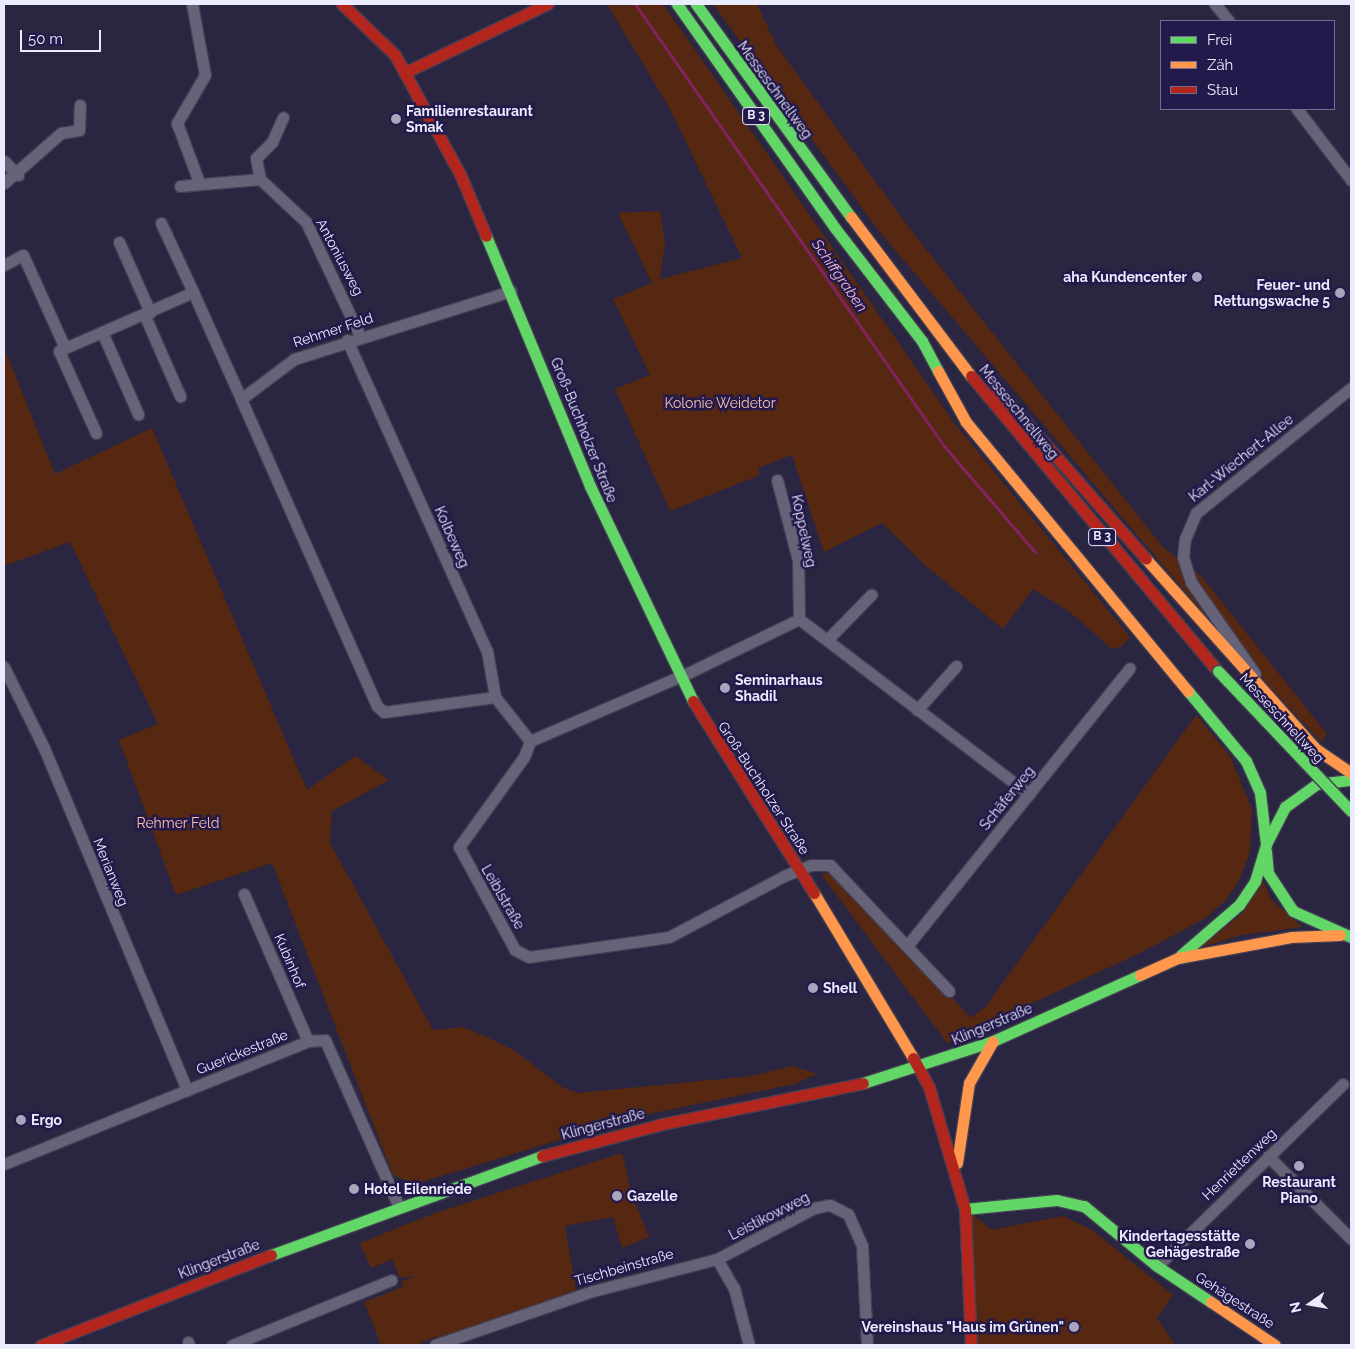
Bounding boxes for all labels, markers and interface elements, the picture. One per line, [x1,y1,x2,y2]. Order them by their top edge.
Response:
scale bar [22,20,104,52]
legend [1160,20,1335,110]
text: 50 m [28,30,63,48]
text: Frei [1207,31,1232,49]
street label: Messeschnellweg [734,38,816,142]
text: Zäh [1207,56,1233,74]
text: Stau [1207,81,1238,99]
place label: Familienrestaurant Smak [406,103,533,136]
road number: B 3 [741,106,771,125]
marker: Familienrestaurant Smak [390,113,402,125]
street label: Antoniusweg [313,216,367,298]
water label: Schiffgraben [807,236,871,316]
place label: aha Kundencenter [1063,269,1187,285]
marker: aha Kundencenter [1191,271,1203,283]
place label: Feuer- und Rettungswache 5 [1214,277,1330,310]
marker: Feuer- und Rettungswache 5 [1334,287,1346,299]
street label: Rehmer Feld [291,309,375,351]
street label: Groß-Buchholzer Straße [547,355,621,505]
street label: Messeschnellweg [976,361,1062,463]
park label: Kolonie Weidetor [664,395,776,411]
street label: Karl-Wiechert-Allee [1185,411,1297,505]
street label: Koppelweg [788,493,820,569]
street label: Kolbeweg [431,504,473,570]
road number: B 3 [1087,528,1117,546]
street label: Messeschnellweg [1236,670,1328,766]
place label: Seminarhaus Shadil [735,672,823,704]
marker: Seminarhaus Shadil [719,682,731,694]
street label: Groß-Buchholzer Straße [715,718,813,858]
street label: Schäferweg [976,763,1038,833]
park label: Rehmer Feld [136,815,220,831]
street label: Merianweg [90,835,132,909]
street label: Leiblstraße [478,862,528,932]
street label: Kubinhof [271,931,309,991]
place label: Shell [823,980,857,996]
marker: Shell [807,982,819,994]
street label: Klingerstraße [949,1000,1035,1048]
street label: Guerickestraße [194,1026,290,1078]
street label: Klingerstraße [559,1105,647,1143]
place label: Ergo [31,1112,62,1128]
marker: Ergo [15,1114,27,1126]
street label: Henriettenweg [1199,1125,1279,1203]
marker: Restaurant Piano [1293,1160,1305,1172]
place label: Restaurant Piano [1262,1174,1336,1206]
place label: Hotel Eilenriede [364,1181,472,1197]
marker: Hotel Eilenriede [348,1183,360,1195]
place label: Gazelle [627,1188,678,1204]
street label: Leistikowweg [726,1188,812,1244]
marker: Gazelle [611,1190,623,1202]
place label: Kindertagesstätte Gehägestraße [1119,1228,1240,1260]
street label: Klingerstraße [176,1236,262,1282]
marker: Kindertagesstätte Gehägestraße [1244,1238,1256,1250]
street label: Tischbeinstraße [573,1245,675,1289]
street label: Gehägestraße [1192,1268,1278,1332]
north arrow [1285,1279,1335,1329]
text: N [1286,1300,1304,1314]
place label: Vereinshaus "Haus im Grünen" [861,1319,1064,1335]
marker: Vereinshaus "Haus im Grünen" [1068,1321,1080,1333]

